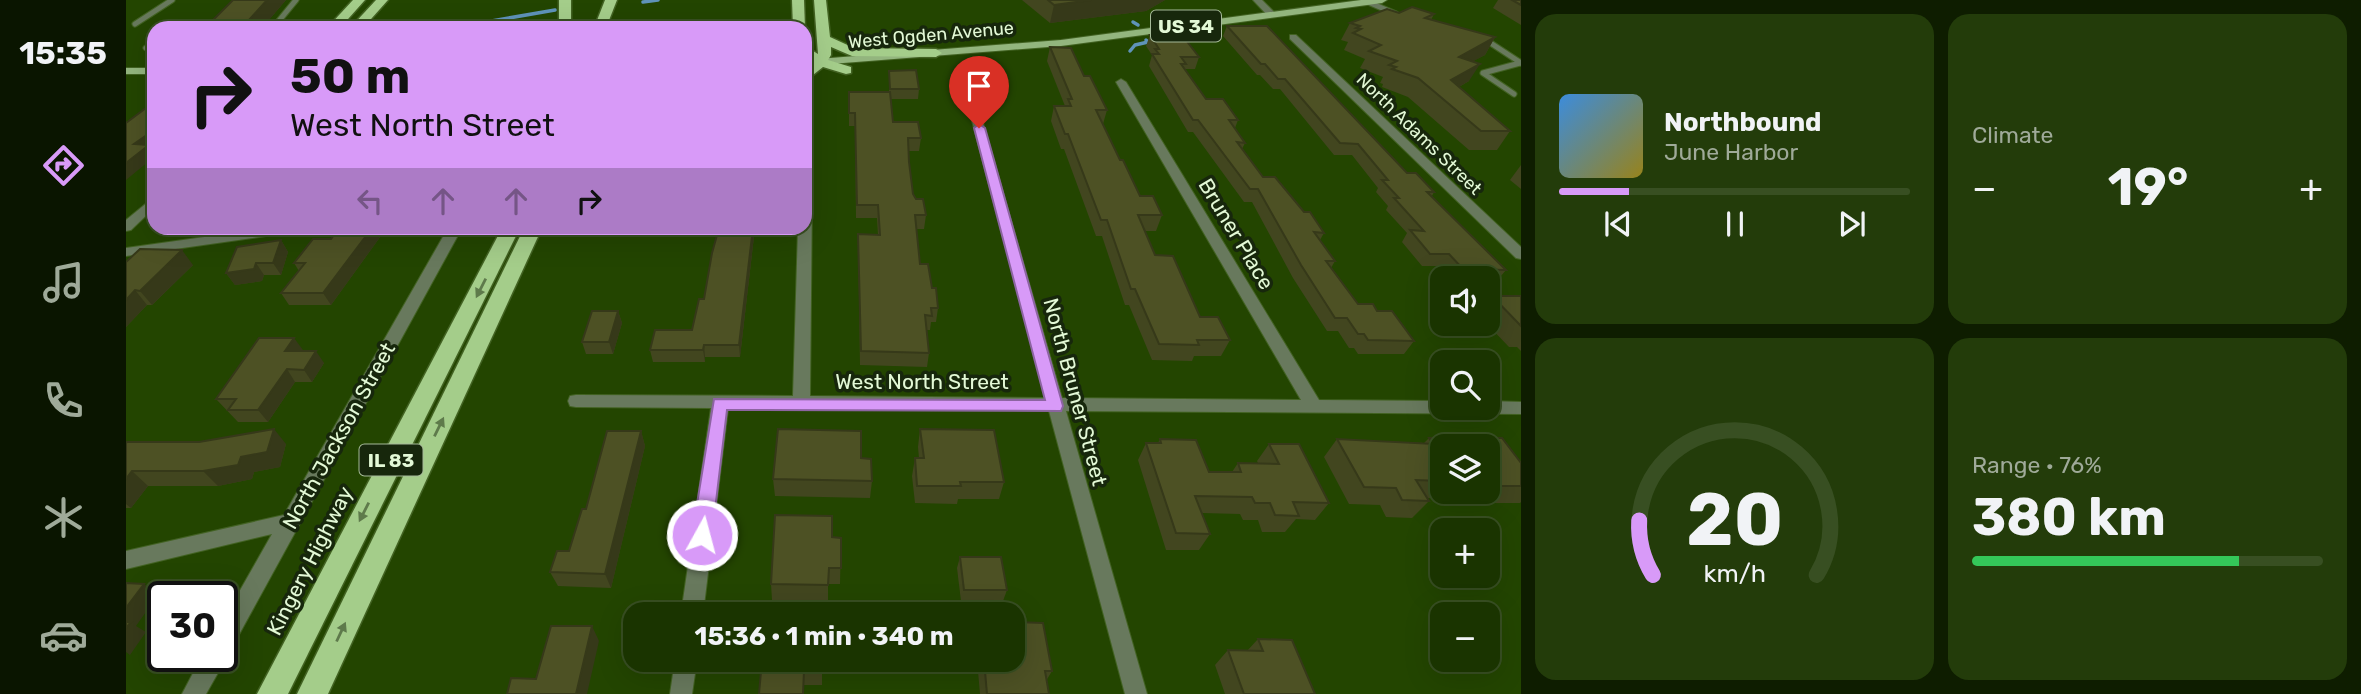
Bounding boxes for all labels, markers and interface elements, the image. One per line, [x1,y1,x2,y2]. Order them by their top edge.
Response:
road number: US 34 [1151,10,1221,42]
street label: West Ogden Avenue [847,17,1015,53]
text: 15:35 [19,34,107,72]
text: 50 m [290,47,410,105]
icon: right [175,49,266,140]
pin [949,56,1009,128]
icon: arrive [960,67,998,105]
street label: North Adams Street [1352,68,1486,200]
text: West North Street [290,106,555,144]
text: Northbound [1664,107,1822,138]
text: Climate [1972,121,2053,149]
text: June Harbor [1664,138,1798,166]
icon: directions [39,141,88,190]
text: 19° [2108,156,2188,218]
text: − [1972,165,1997,211]
text: + [2299,165,2323,211]
street label: Bruner Place [1193,174,1279,294]
icon: left [351,182,389,220]
icon: ahead [424,182,462,220]
icon: ahead [497,182,535,220]
icon: right [570,182,608,220]
icon: previous [1599,205,1637,243]
icon: pause [1716,205,1754,243]
icon: next [1833,205,1871,243]
icon: music [39,258,88,307]
map controls [1430,266,1500,672]
button: sound [1430,266,1500,336]
one-way arrow [475,279,487,299]
street label: North Bruner Street [1038,295,1113,488]
street label: North Jackson Street [277,338,400,533]
button: search [1430,350,1500,420]
street label: West North Street [835,369,1009,394]
icon: phone [39,376,88,425]
one-way arrow [433,417,445,437]
button: layers [1430,434,1500,504]
road number: IL 83 [359,444,422,475]
text: Range · 76% [1972,451,2102,479]
text: 20 [1686,477,1783,563]
street label: Kingery Highway [261,482,358,639]
text: 380 km [1972,486,2166,548]
icon: climate [39,493,88,542]
position arrow [665,498,739,572]
one-way arrow [359,502,370,522]
button: + [1430,518,1500,588]
text: km/h [1703,559,1766,588]
speed limit sign: 30 [147,581,238,672]
button: − [1430,602,1500,672]
icon: car [39,611,88,660]
text: 15:36 · 1 min · 340 m [694,621,954,652]
one-way arrow [336,622,347,642]

